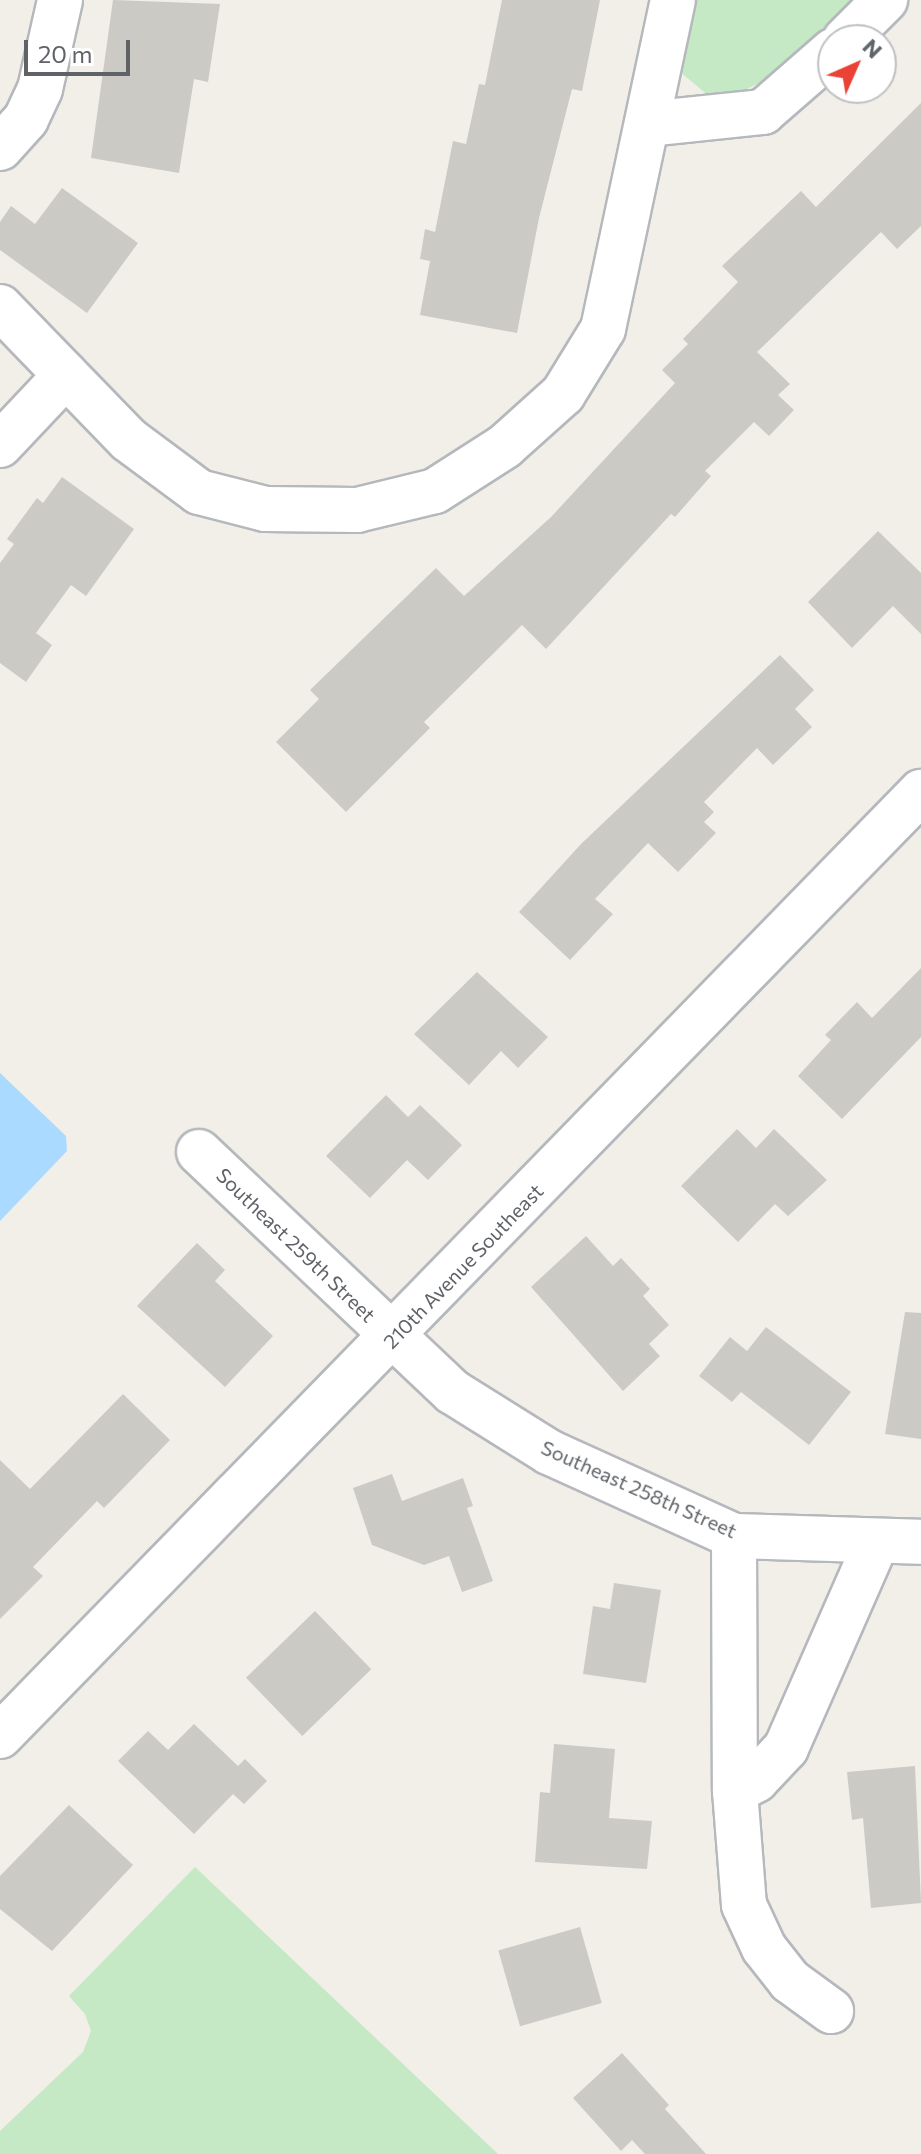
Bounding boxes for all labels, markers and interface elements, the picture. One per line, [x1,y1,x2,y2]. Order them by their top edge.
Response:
scale bar [28,24,134,74]
north arrow [817,24,897,104]
text: N [858,33,888,63]
text: 20 m [38,39,92,68]
street label: Southeast 259th Street [212,1163,380,1327]
street label: 210th Avenue Southeast [378,1179,548,1353]
street label: Southeast 258th Street [538,1435,740,1543]

